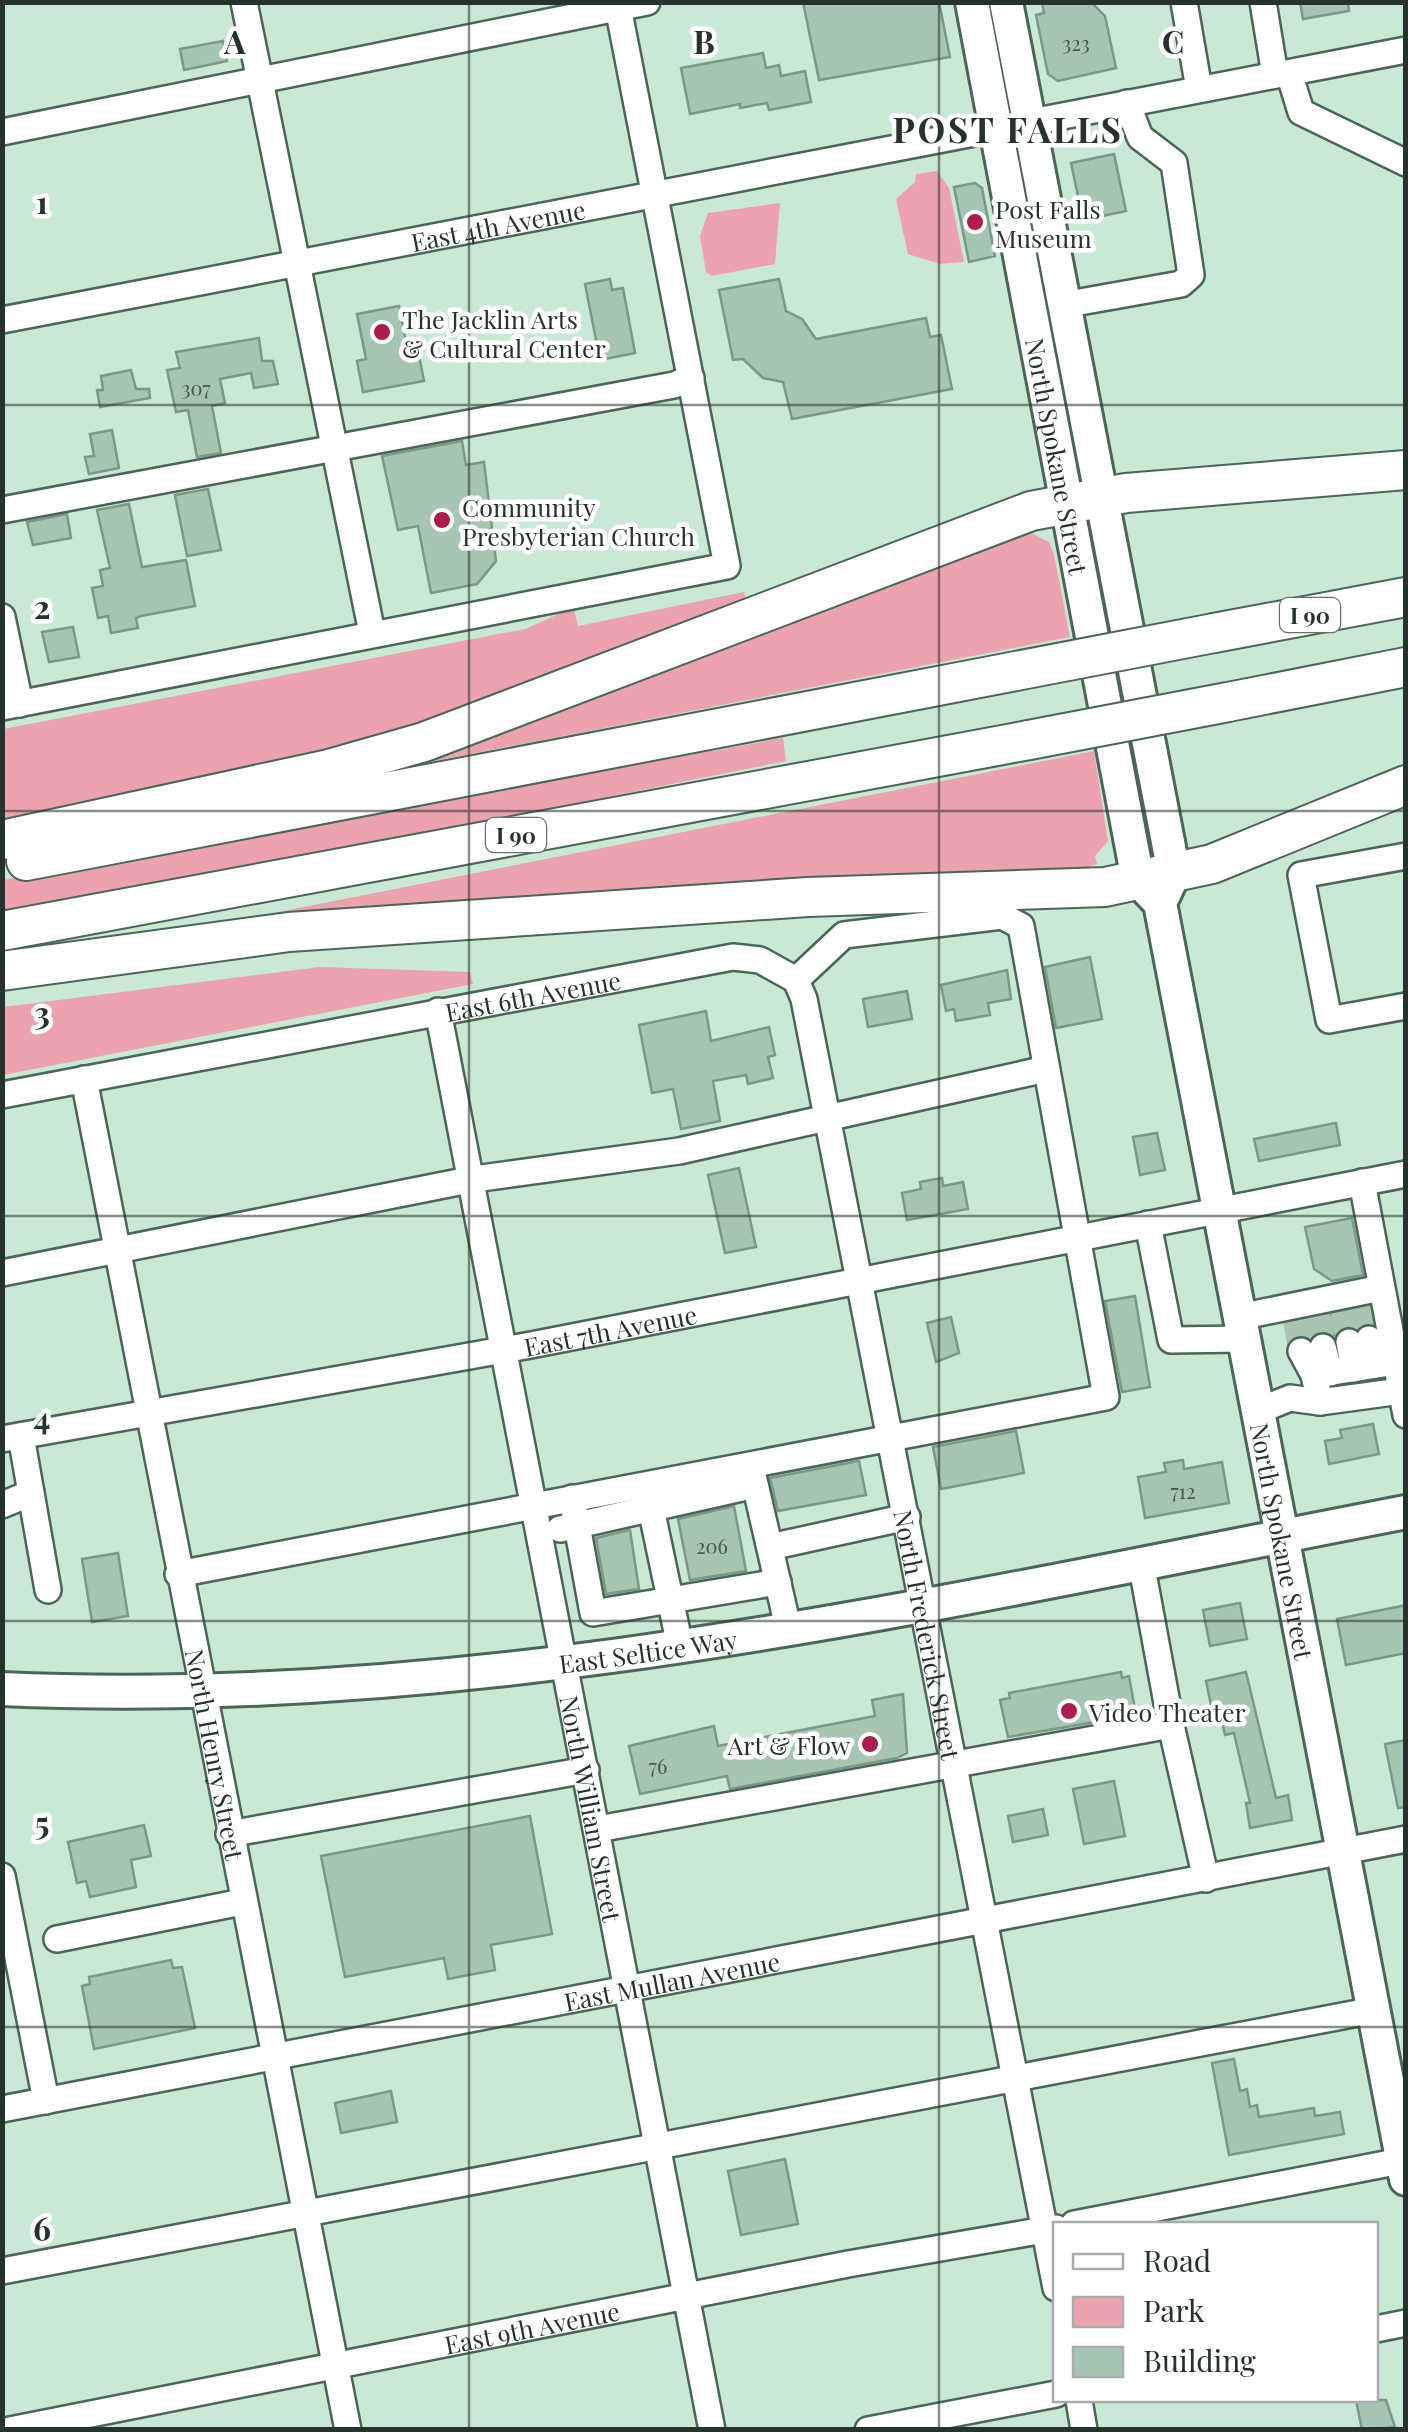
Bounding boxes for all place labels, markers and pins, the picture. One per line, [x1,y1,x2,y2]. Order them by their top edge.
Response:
place label: Post Falls Museum [995,192,1101,254]
marker: Post Falls Museum [964,211,986,233]
place label: The Jacklin Arts & Cultural Center [402,302,606,364]
marker: The Jacklin Arts & Cultural Center [371,321,393,343]
place label: Community Presbyterian Church [462,490,695,552]
marker: Community Presbyterian Church [431,509,453,531]
place label: Video Theater [1088,1695,1246,1728]
marker: Video Theater [1058,1700,1080,1722]
place label: Art & Flow [727,1728,851,1761]
marker: Art & Flow [859,1733,881,1755]

